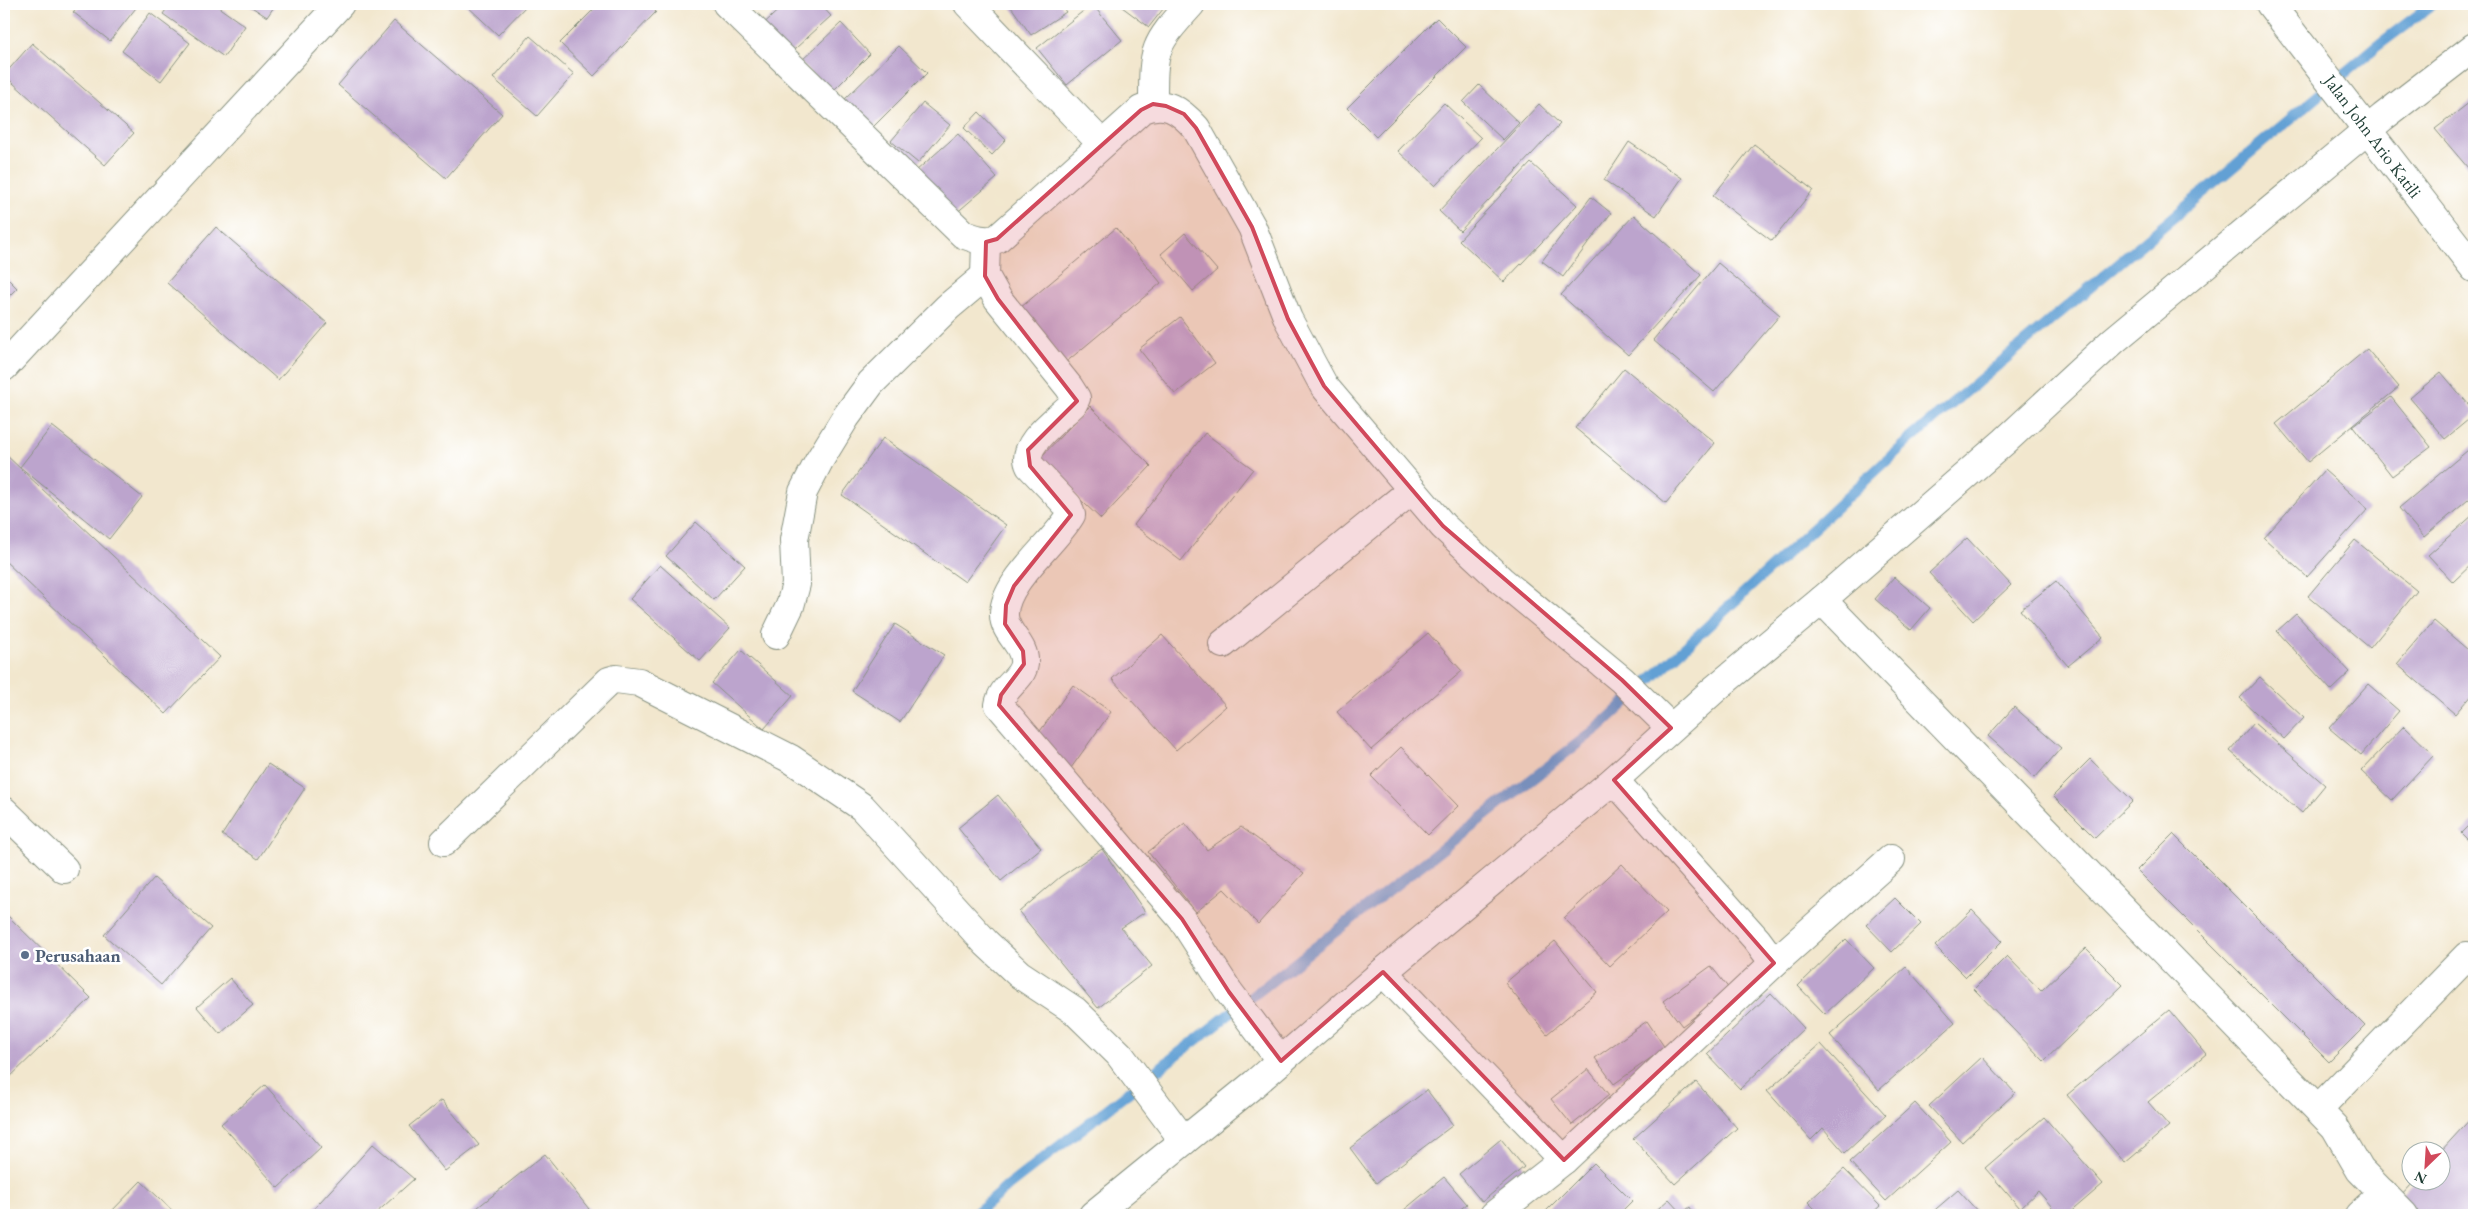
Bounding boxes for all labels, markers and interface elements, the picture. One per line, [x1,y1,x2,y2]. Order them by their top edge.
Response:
street label: Jalan John Ario Katili [2318,68,2427,203]
place label: Perusahaan [35,944,121,967]
marker: Perusahaan [19,949,31,961]
north arrow [2400,1142,2450,1192]
text: N [2411,1167,2429,1188]

